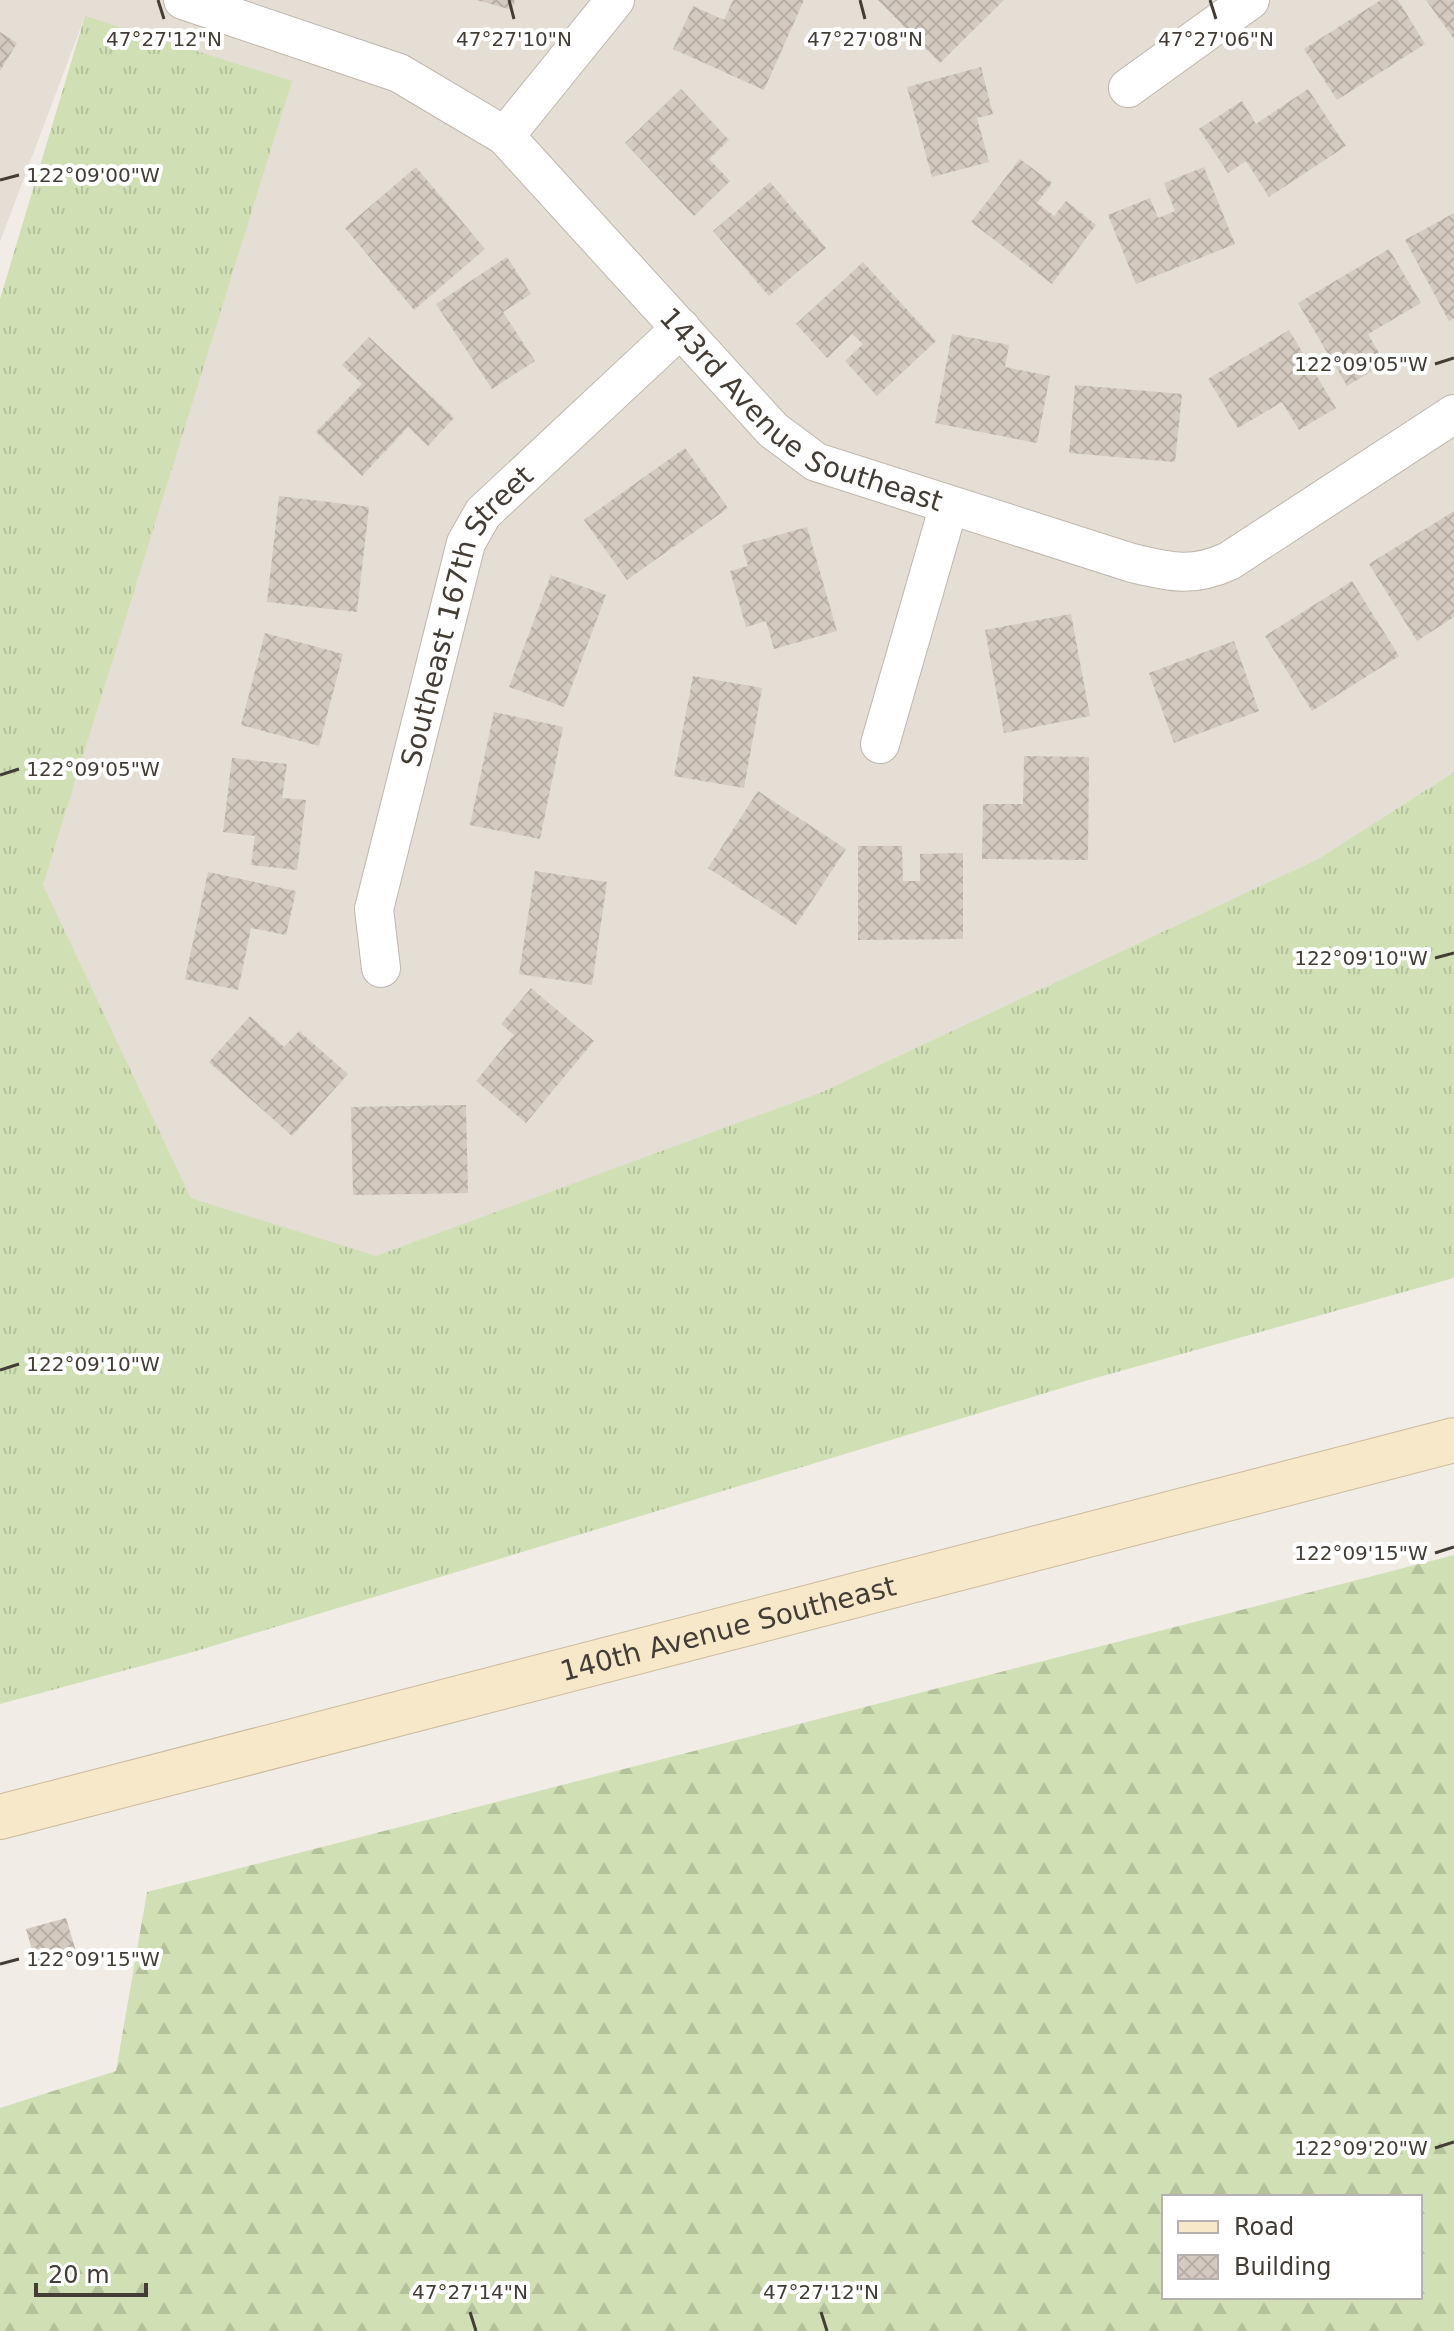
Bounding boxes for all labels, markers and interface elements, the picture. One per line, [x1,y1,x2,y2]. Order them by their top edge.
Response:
text: 47°27'12"N [106,27,222,51]
text: 47°27'10"N [456,27,572,51]
text: 47°27'08"N [807,27,923,51]
text: 47°27'06"N [1158,27,1274,51]
text: 122°09'00"W [26,163,160,187]
street label: 143rd Avenue Southeast [653,301,947,518]
text: 122°09'05"W [1294,352,1428,376]
street label: Southeast 167th Street [394,459,540,770]
text: 122°09'05"W [26,757,160,781]
text: 122°09'10"W [1294,946,1428,970]
text: 122°09'10"W [26,1352,160,1376]
text: 122°09'15"W [1294,1541,1428,1565]
street label: 140th Avenue Southeast [557,1569,899,1688]
text: 122°09'15"W [26,1947,160,1971]
text: 122°09'20"W [1294,2136,1428,2160]
legend [1162,2195,1422,2299]
text: Road [1234,2213,1294,2241]
scale bar [36,2247,146,2297]
text: Building [1234,2253,1331,2281]
text: 20 m [48,2261,110,2289]
text: 47°27'14"N [412,2280,528,2304]
text: 47°27'12"N [763,2280,879,2304]

